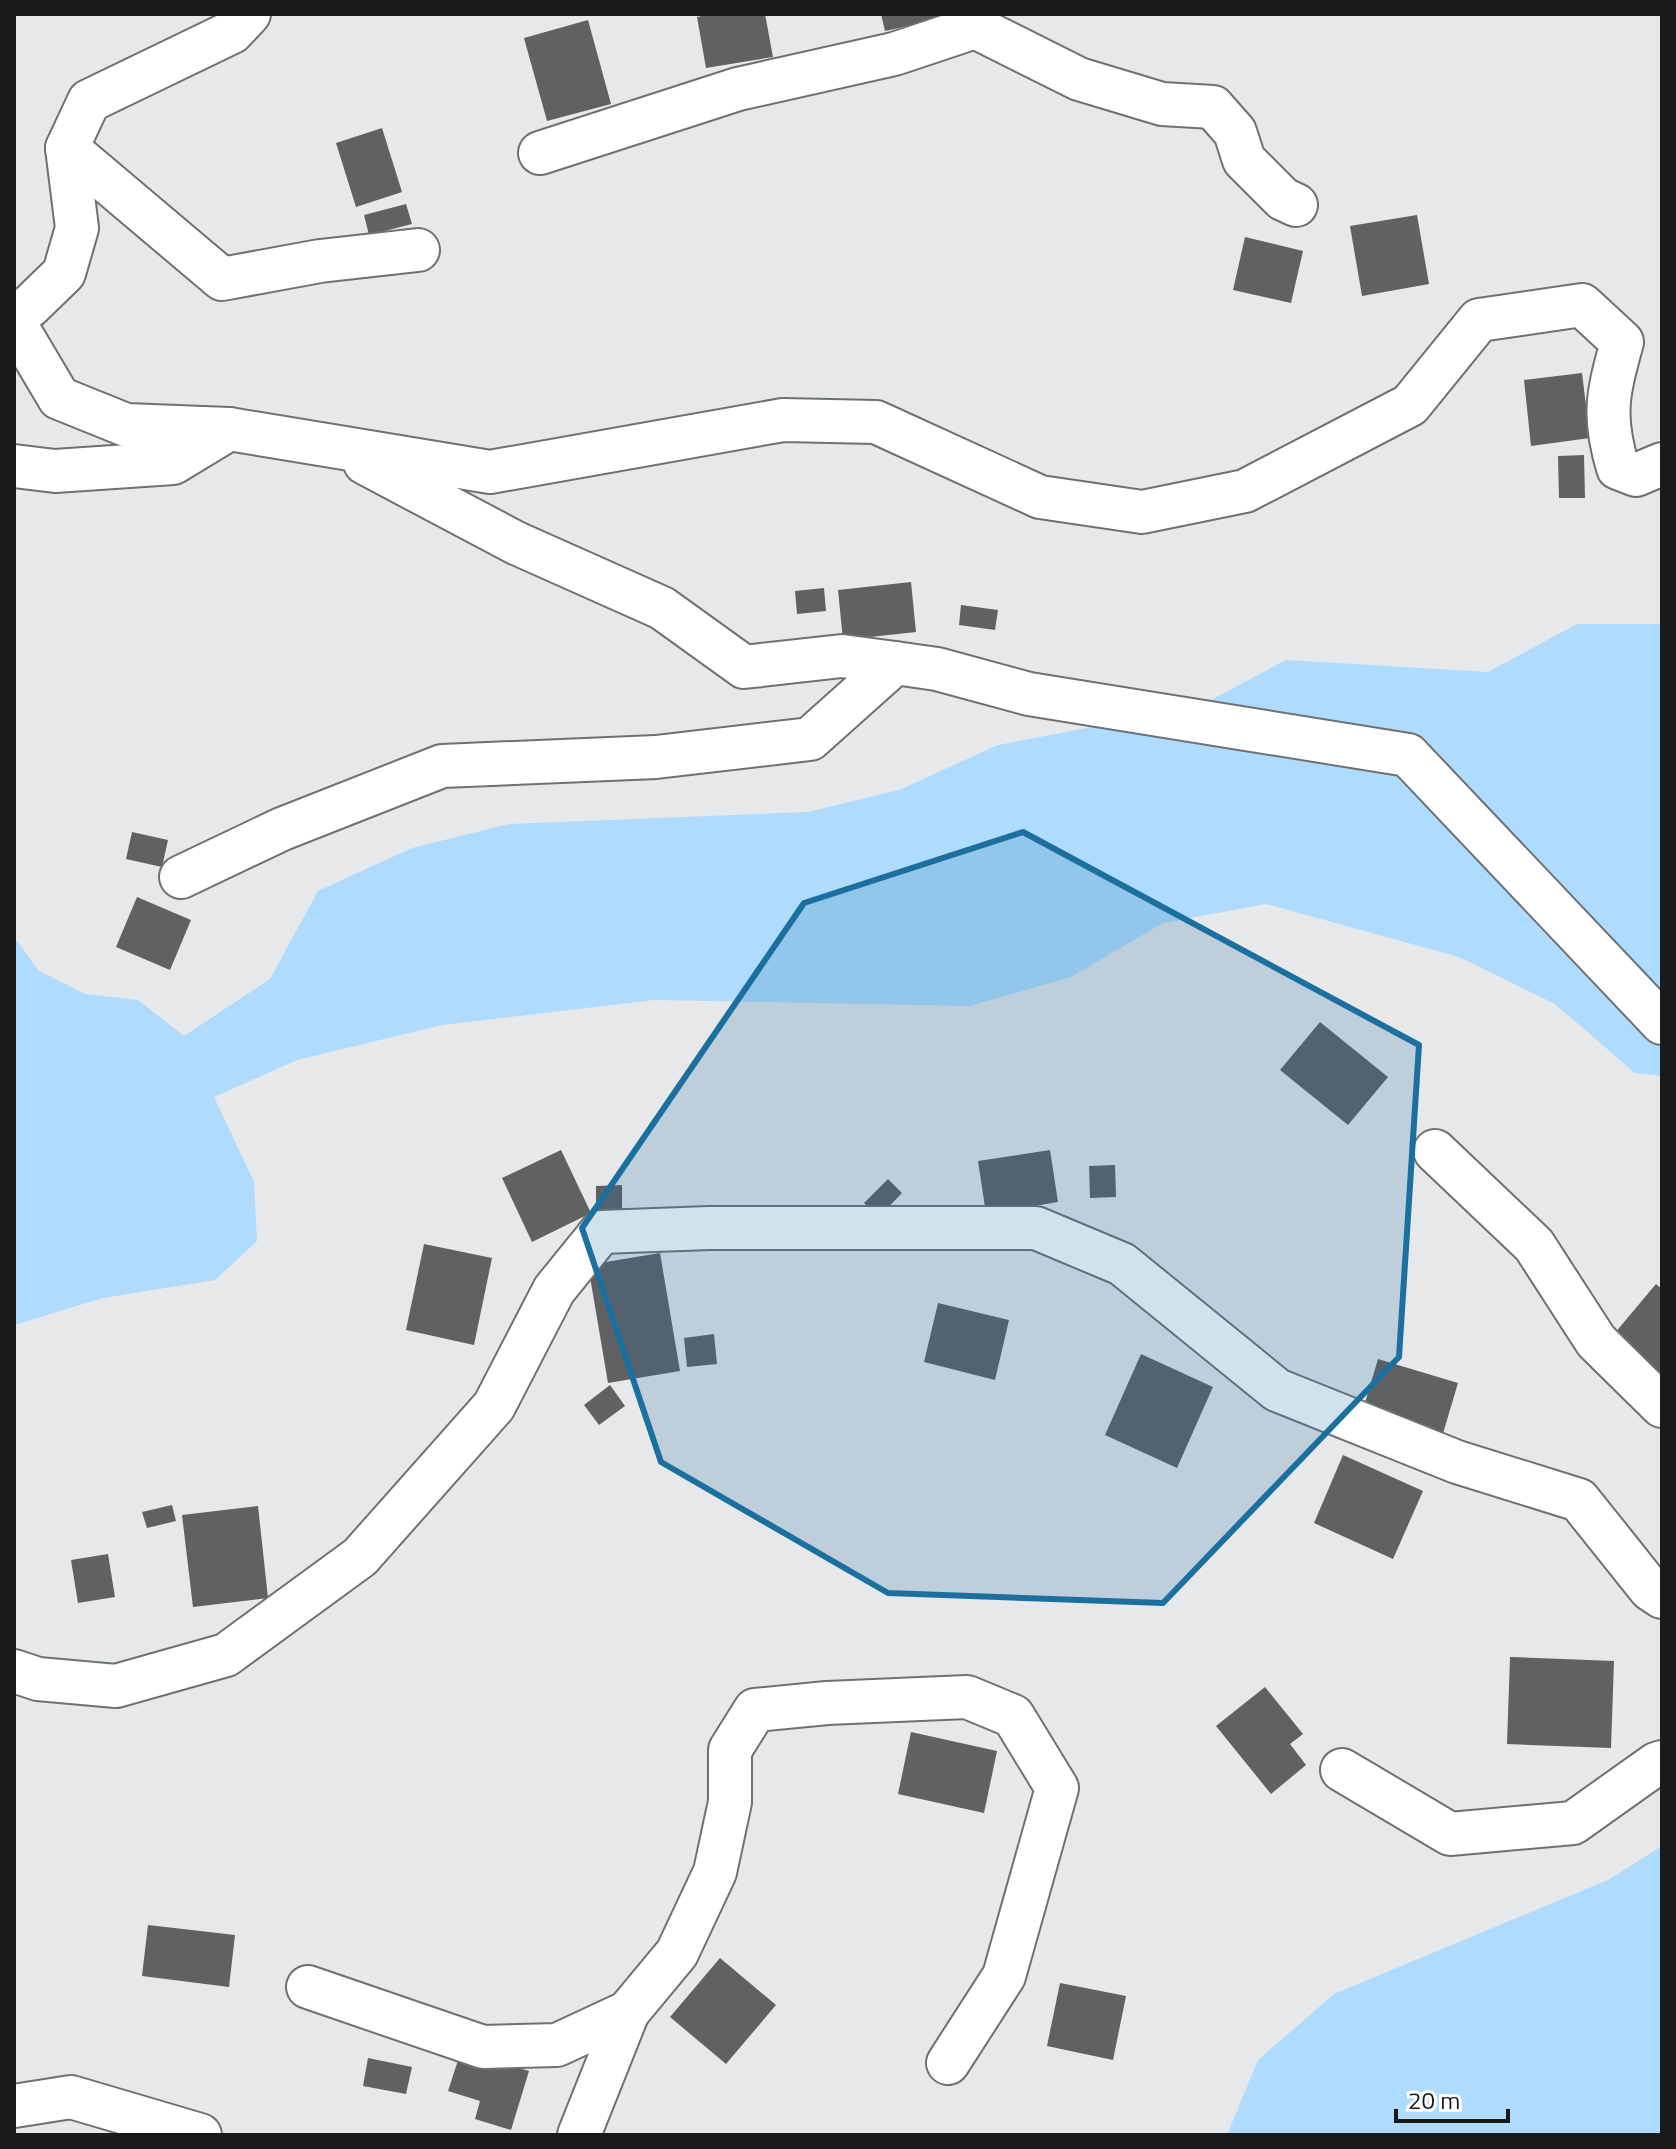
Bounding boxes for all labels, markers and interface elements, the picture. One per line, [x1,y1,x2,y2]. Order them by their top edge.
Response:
scale bar [1396,2073,1508,2123]
text: 20 m [1408,2082,1460,2118]

